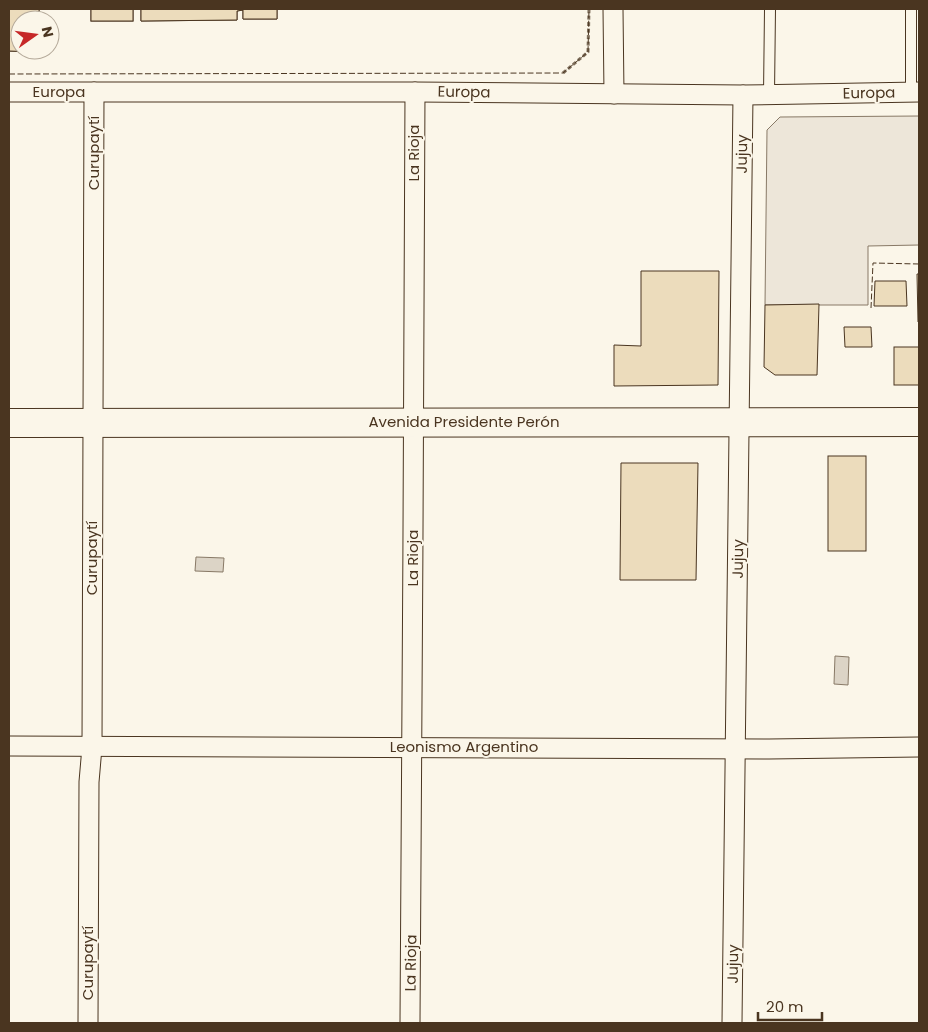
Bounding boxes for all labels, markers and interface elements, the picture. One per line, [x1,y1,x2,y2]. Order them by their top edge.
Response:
north arrow [10,10,60,60]
text: N [37,24,59,39]
street label: Europa [33,81,85,102]
street label: Europa [437,81,491,102]
street label: Europa [842,82,896,103]
street label: Curupaytí [83,116,104,190]
street label: La Rioja [403,125,424,181]
street label: Jujuy [731,134,752,174]
street label: Avenida Presidente Perón [368,411,560,432]
street label: Curupaytí [81,521,102,595]
street label: La Rioja [402,530,423,586]
street label: Jujuy [727,539,748,579]
street label: Leonismo Argentino [390,736,538,757]
street label: Curupaytí [77,926,98,1000]
street label: La Rioja [400,934,421,992]
street label: Jujuy [722,944,743,984]
scale bar [758,990,822,1022]
text: 20 m [766,996,804,1017]

